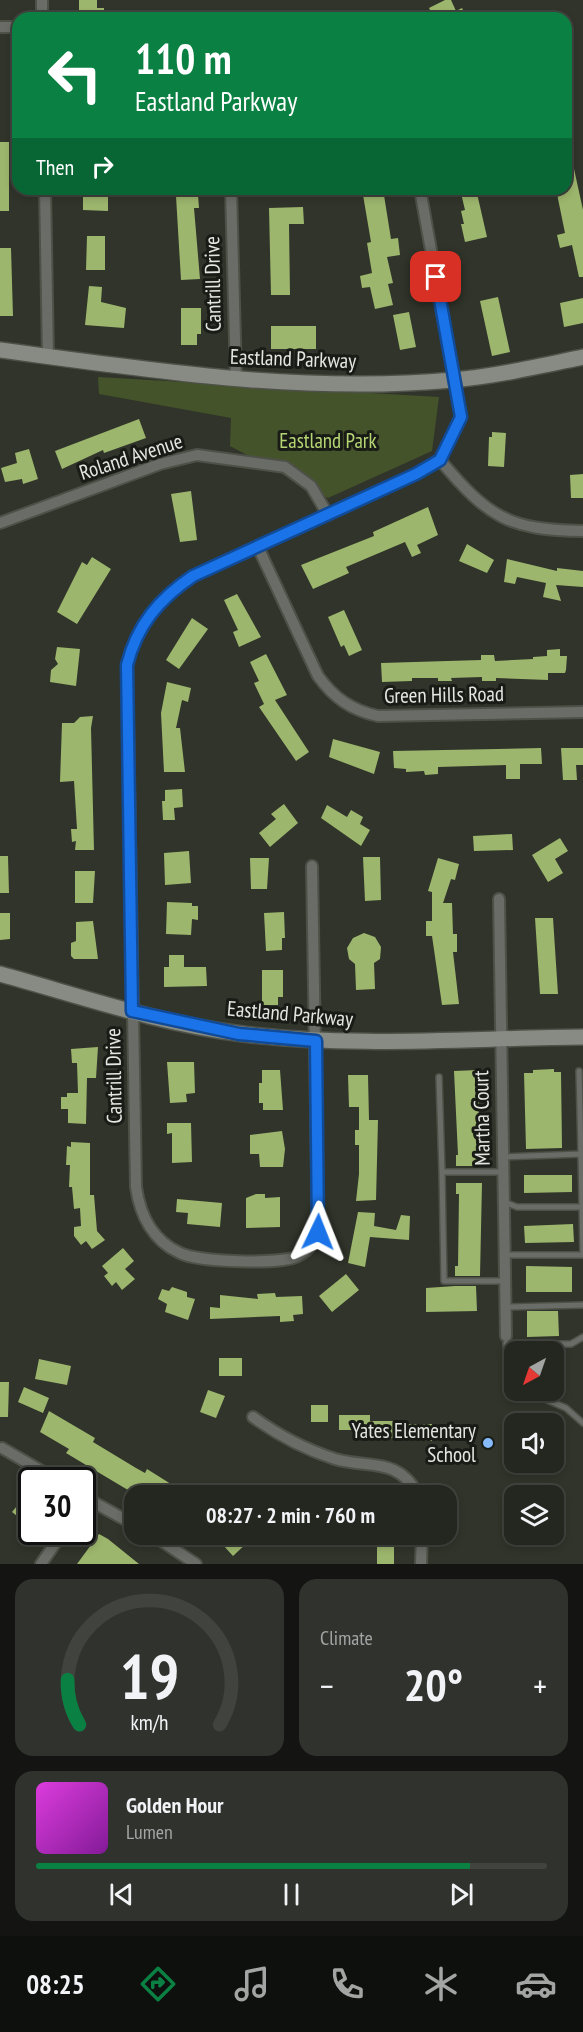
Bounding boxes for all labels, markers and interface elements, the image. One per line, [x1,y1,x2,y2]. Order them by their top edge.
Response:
text: 110 m [135,31,232,86]
icon: left [36,36,114,114]
text: Eastland Parkway [135,84,297,118]
icon: right [86,150,119,183]
text: Then [36,153,74,181]
street label: Cantrill Drive [198,236,227,332]
pin [410,251,461,302]
icon: arrive [419,260,452,293]
street label: Eastland Parkway [229,343,357,374]
street label: Roland Avenue [76,427,186,486]
park label: Eastland Park [279,427,377,454]
street label: Green Hills Road [384,680,504,709]
street label: Eastland Parkway [226,995,354,1032]
street label: Cantrill Drive [99,1028,128,1124]
street label: Martha Court [467,1070,496,1166]
position arrow [286,1200,350,1264]
north arrow [504,1341,564,1401]
map controls [504,1341,564,1545]
button: sound [504,1413,564,1473]
place label: Yates Elementary School [351,1417,476,1468]
marker: Yates Elementary School [481,1436,495,1450]
speed limit sign: 30 [18,1467,96,1545]
button: layers [504,1485,564,1545]
text: 08:27 · 2 min · 760 m [206,1501,375,1529]
text: Climate [320,1625,373,1651]
text: 19 [120,1635,179,1716]
text: 20° [404,1655,463,1713]
text: − [320,1664,334,1707]
text: + [533,1664,547,1707]
text: km/h [130,1708,169,1736]
text: Golden Hour [126,1791,224,1819]
text: Lumen [126,1819,173,1845]
icon: previous [105,1878,138,1911]
icon: pause [275,1878,308,1911]
icon: next [445,1878,478,1911]
icon: directions [137,1963,179,2005]
icon: music [231,1963,273,2005]
icon: phone [326,1963,368,2005]
icon: climate [420,1963,462,2005]
icon: car [515,1963,557,2005]
text: 08:25 [26,1967,85,2001]

